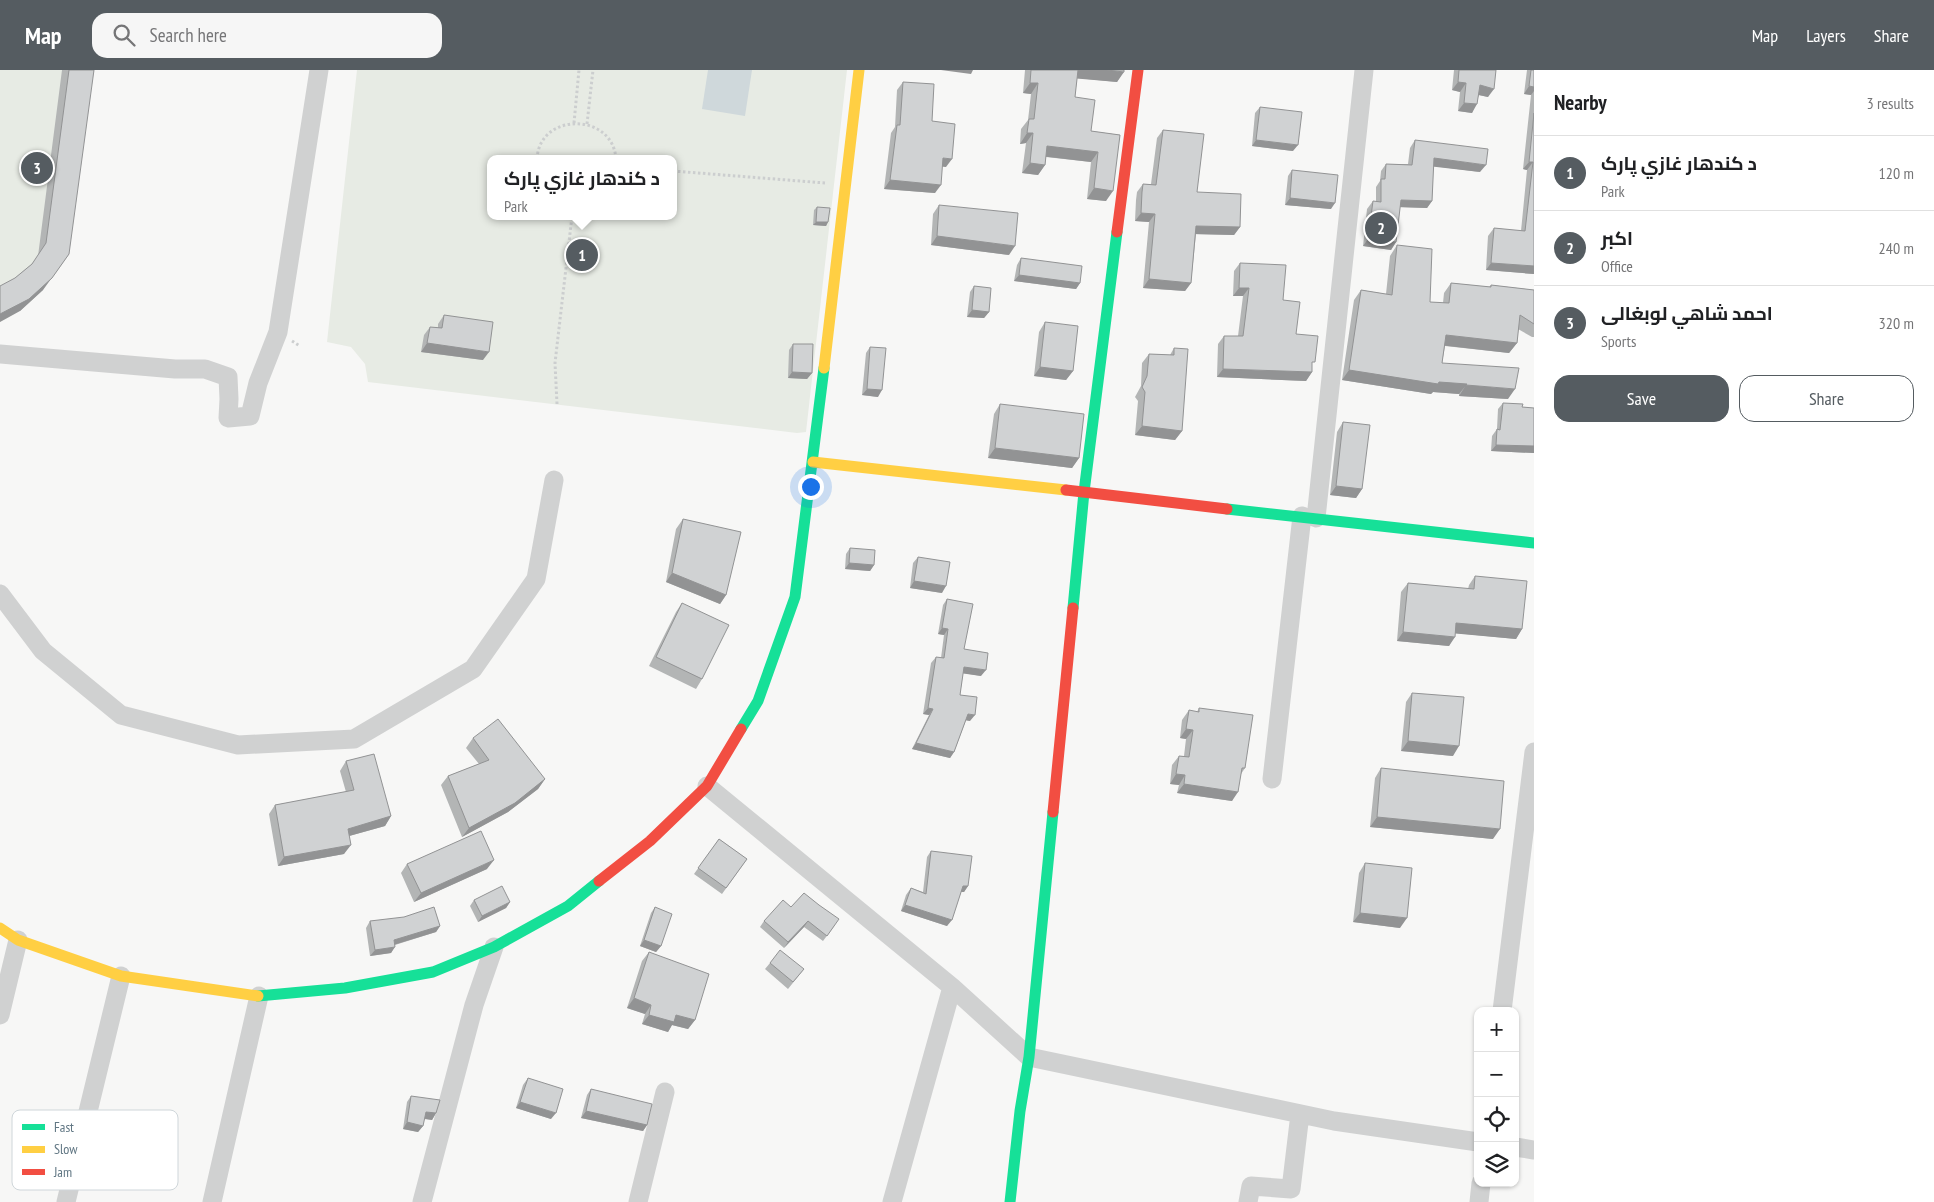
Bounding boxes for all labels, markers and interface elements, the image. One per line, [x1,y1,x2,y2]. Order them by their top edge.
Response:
search box [92,13,442,58]
text: Map [25,20,62,51]
icon: search [110,21,138,49]
text: Search here [150,23,227,47]
text: Map [1752,24,1778,47]
text: Layers [1806,24,1846,47]
text: Share [1874,24,1909,47]
text: Nearby [1554,89,1607,116]
text: 3 results [1867,93,1914,113]
pin: 3 [21,149,53,187]
text: د کندهار غازي پارک [1601,151,1757,175]
popup [487,155,677,220]
text: 1 [1566,163,1574,183]
text: 120 m [1879,163,1914,183]
text: د کندهار غازي پارک [504,166,660,190]
text: Park [1601,181,1625,201]
text: Park [504,196,528,216]
pin: 2 [1365,209,1397,247]
text: اکبر [1601,226,1633,250]
pin: 1 [566,236,598,274]
text: 2 [1566,238,1574,258]
text: 240 m [1879,238,1914,258]
text: Office [1601,256,1633,276]
text: احمد شاهي لوبغالی [1601,301,1773,325]
text: 3 [1566,313,1574,333]
text: 320 m [1879,313,1914,333]
text: Sports [1601,331,1636,351]
button: Save [1554,375,1729,422]
button: Share [1739,375,1914,422]
your location [798,474,824,500]
map controls [1474,1007,1519,1187]
button: + [1474,1007,1519,1052]
button: − [1474,1052,1519,1097]
button: locate [1474,1097,1519,1142]
legend [12,1110,178,1190]
text: Fast [54,1118,74,1136]
text: Slow [54,1140,78,1158]
button: layers [1474,1142,1519,1187]
text: Jam [53,1163,72,1181]

